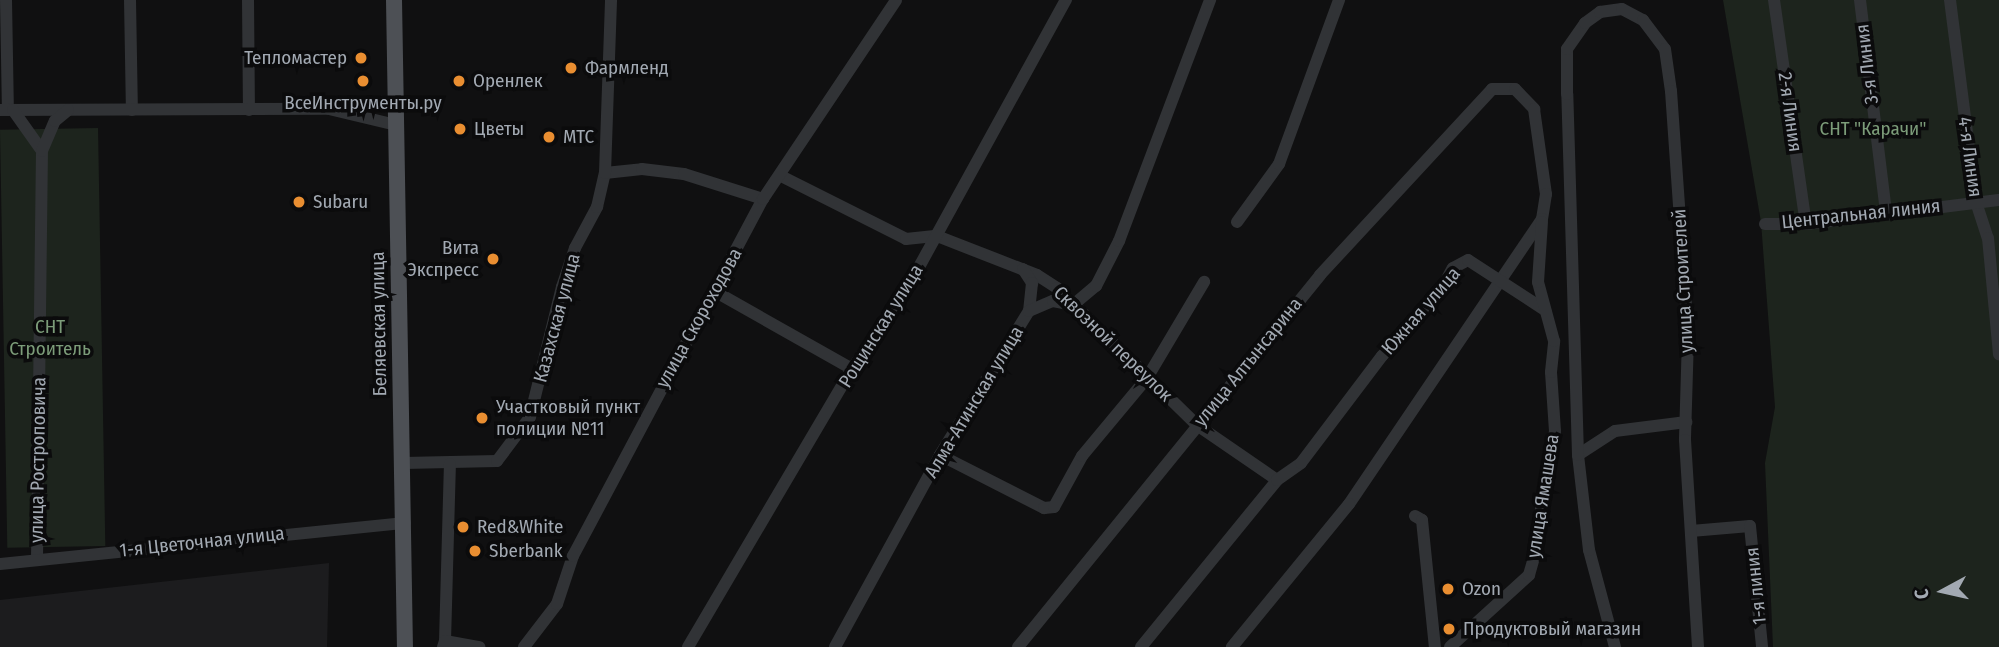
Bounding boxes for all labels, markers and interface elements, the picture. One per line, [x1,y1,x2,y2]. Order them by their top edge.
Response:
street label: 3-я Линия [1851,23,1883,105]
place label: Тепломастер [244,47,347,69]
marker: Тепломастер [353,50,369,66]
place label: Фармленд [585,57,669,79]
marker: Фармленд [563,60,579,76]
place label: Оренлек [473,70,543,92]
street label: 2-я Линия [1773,71,1807,153]
marker: ВсеИнструменты.ру [355,73,371,89]
marker: Оренлек [451,73,467,89]
place label: ВсеИнструменты.ру [284,92,442,114]
street label: 4-я Линия [1953,115,1987,199]
place label: Цветы [474,118,524,140]
park label: СНТ "Карачи" [1820,118,1926,140]
marker: Цветы [452,121,468,137]
place label: МТС [563,126,594,148]
marker: МТС [541,129,557,145]
place label: Subaru [313,191,368,213]
marker: Subaru [291,194,307,210]
street label: Центральная линия [1780,194,1942,234]
street label: улица Строителей [1668,208,1698,354]
place label: Вита Экспресс [407,237,479,281]
street label: улица Скороходова [651,244,747,392]
street label: Беляевская улица [366,251,392,397]
marker: Вита Экспресс [485,251,501,267]
street label: Казахская улица [529,251,585,385]
street label: Рощинская улица [834,260,928,392]
street label: Южная улица [1377,263,1465,359]
street label: Сквозной переулок [1049,282,1177,406]
street label: улица Алтынсарина [1189,293,1307,431]
park label: СНТ Строитель [9,316,91,360]
street label: Алма-Атинская улица [920,322,1028,482]
street label: улица Ростроповича [25,377,51,543]
place label: Участковый пункт полиции №11 [496,396,640,440]
marker: Участковый пункт полиции №11 [474,410,490,426]
street label: улица Ямашева [1522,432,1564,560]
place label: Red&White [477,516,563,538]
marker: Red&White [455,519,471,535]
street label: 1-я Цветочная улица [119,522,285,562]
place label: Sberbank [489,540,563,562]
marker: Sberbank [467,543,483,559]
street label: 1-я линия [1741,546,1771,626]
north arrow [1908,556,1978,626]
place label: Ozon [1462,578,1501,600]
marker: Ozon [1440,581,1456,597]
text: С [1910,587,1934,601]
place label: Продуктовый магазин [1463,618,1641,640]
marker: Продуктовый магазин [1441,621,1457,637]

